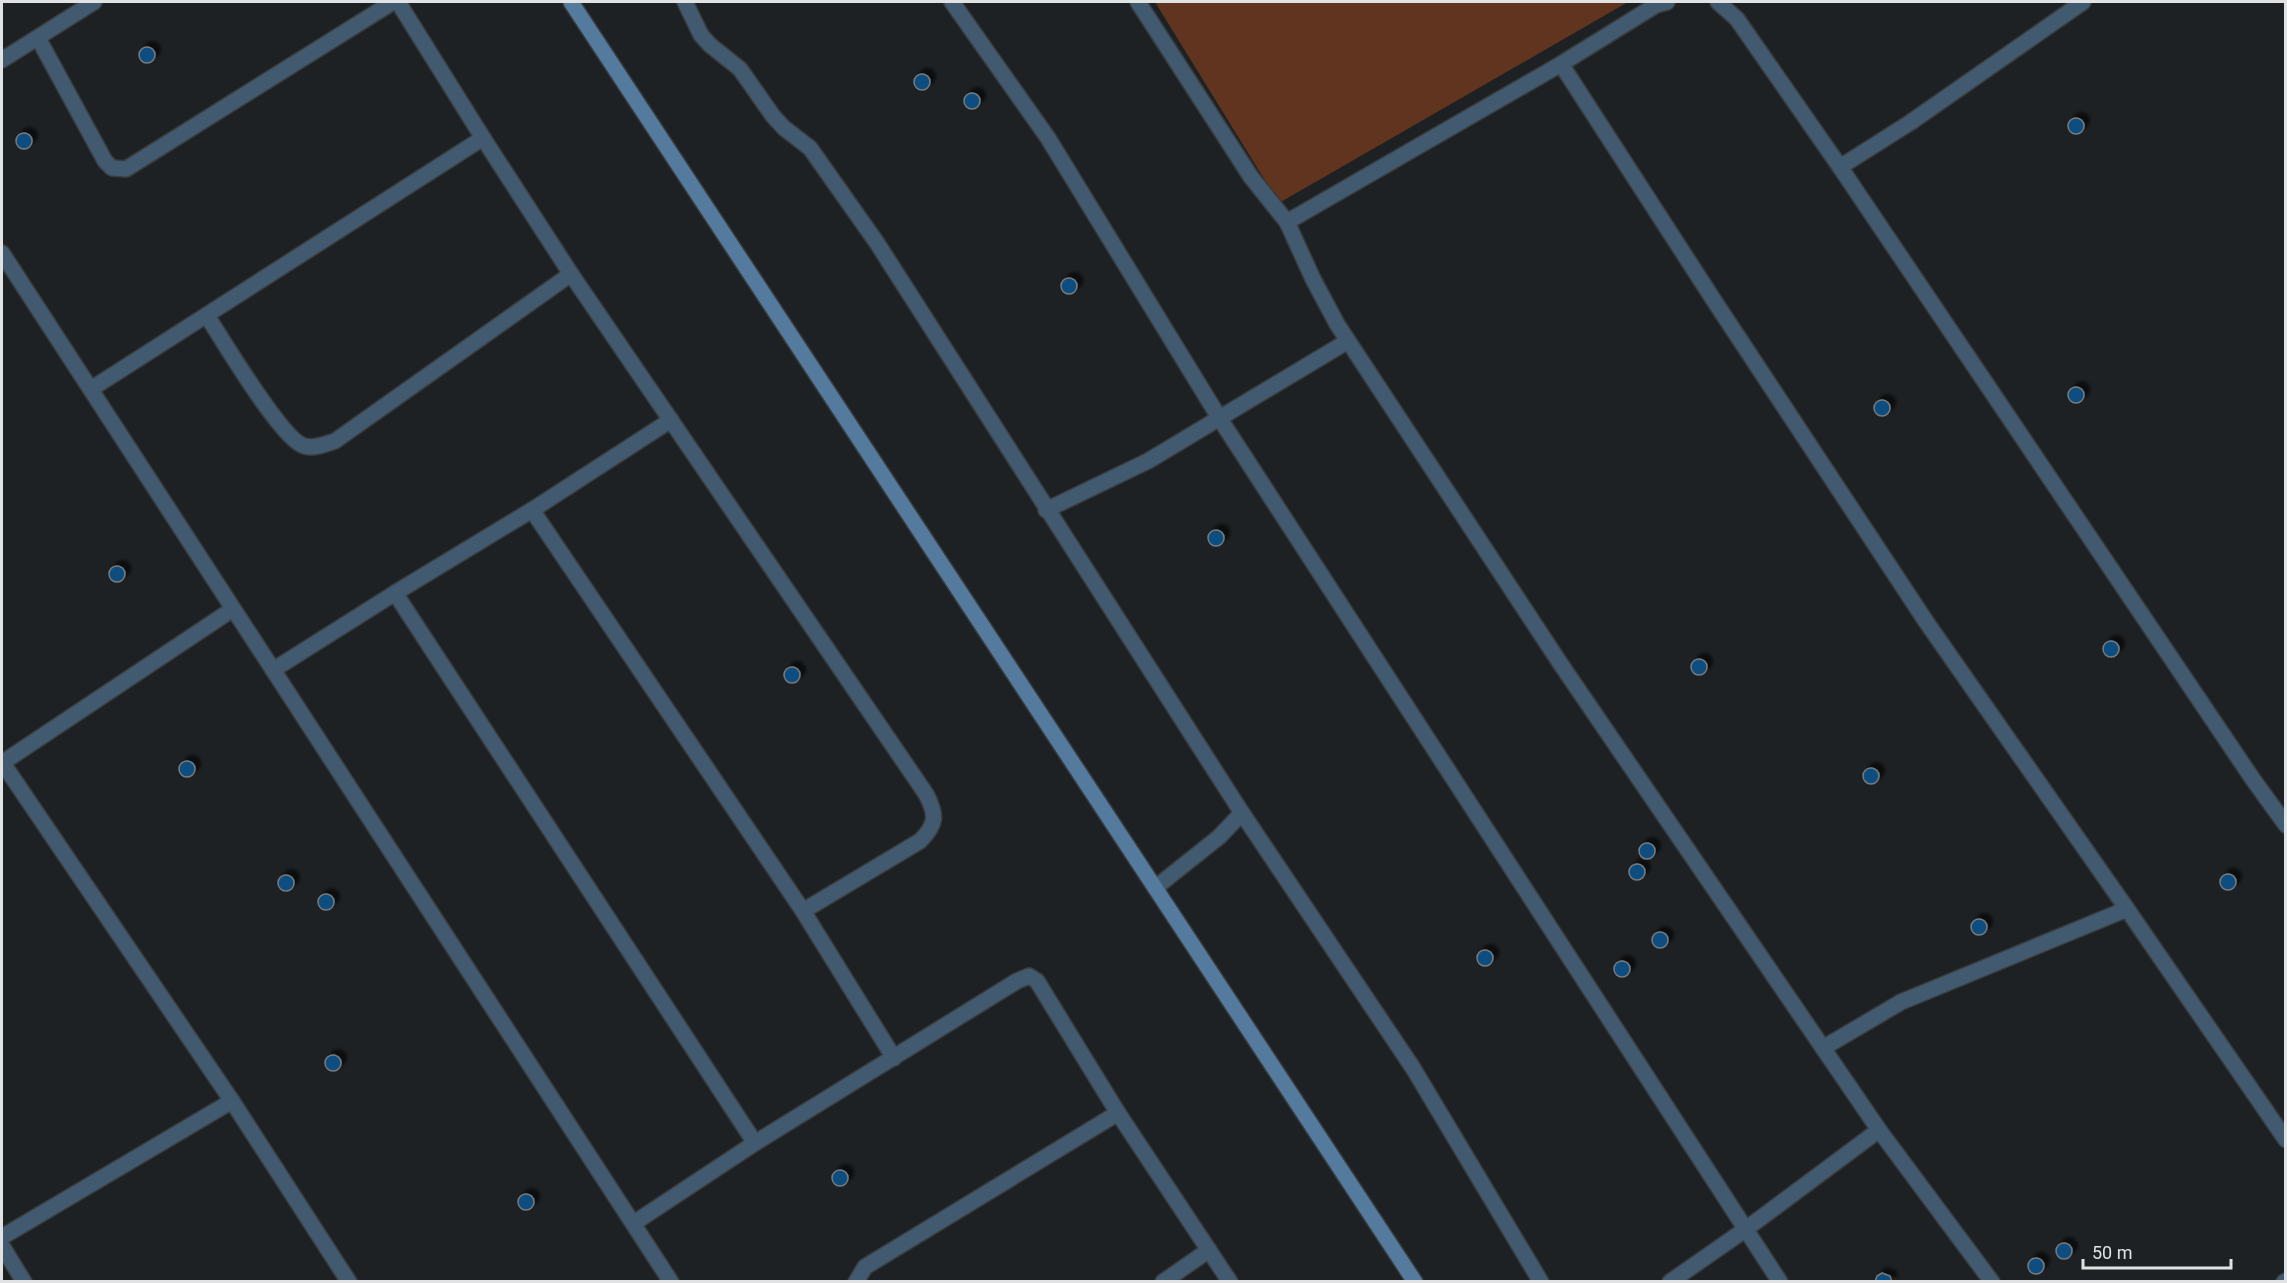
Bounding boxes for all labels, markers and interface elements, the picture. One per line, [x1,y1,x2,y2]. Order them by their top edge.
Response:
scale bar [2083,1232,2232,1270]
text: 50 m [2092,1242,2132,1263]

